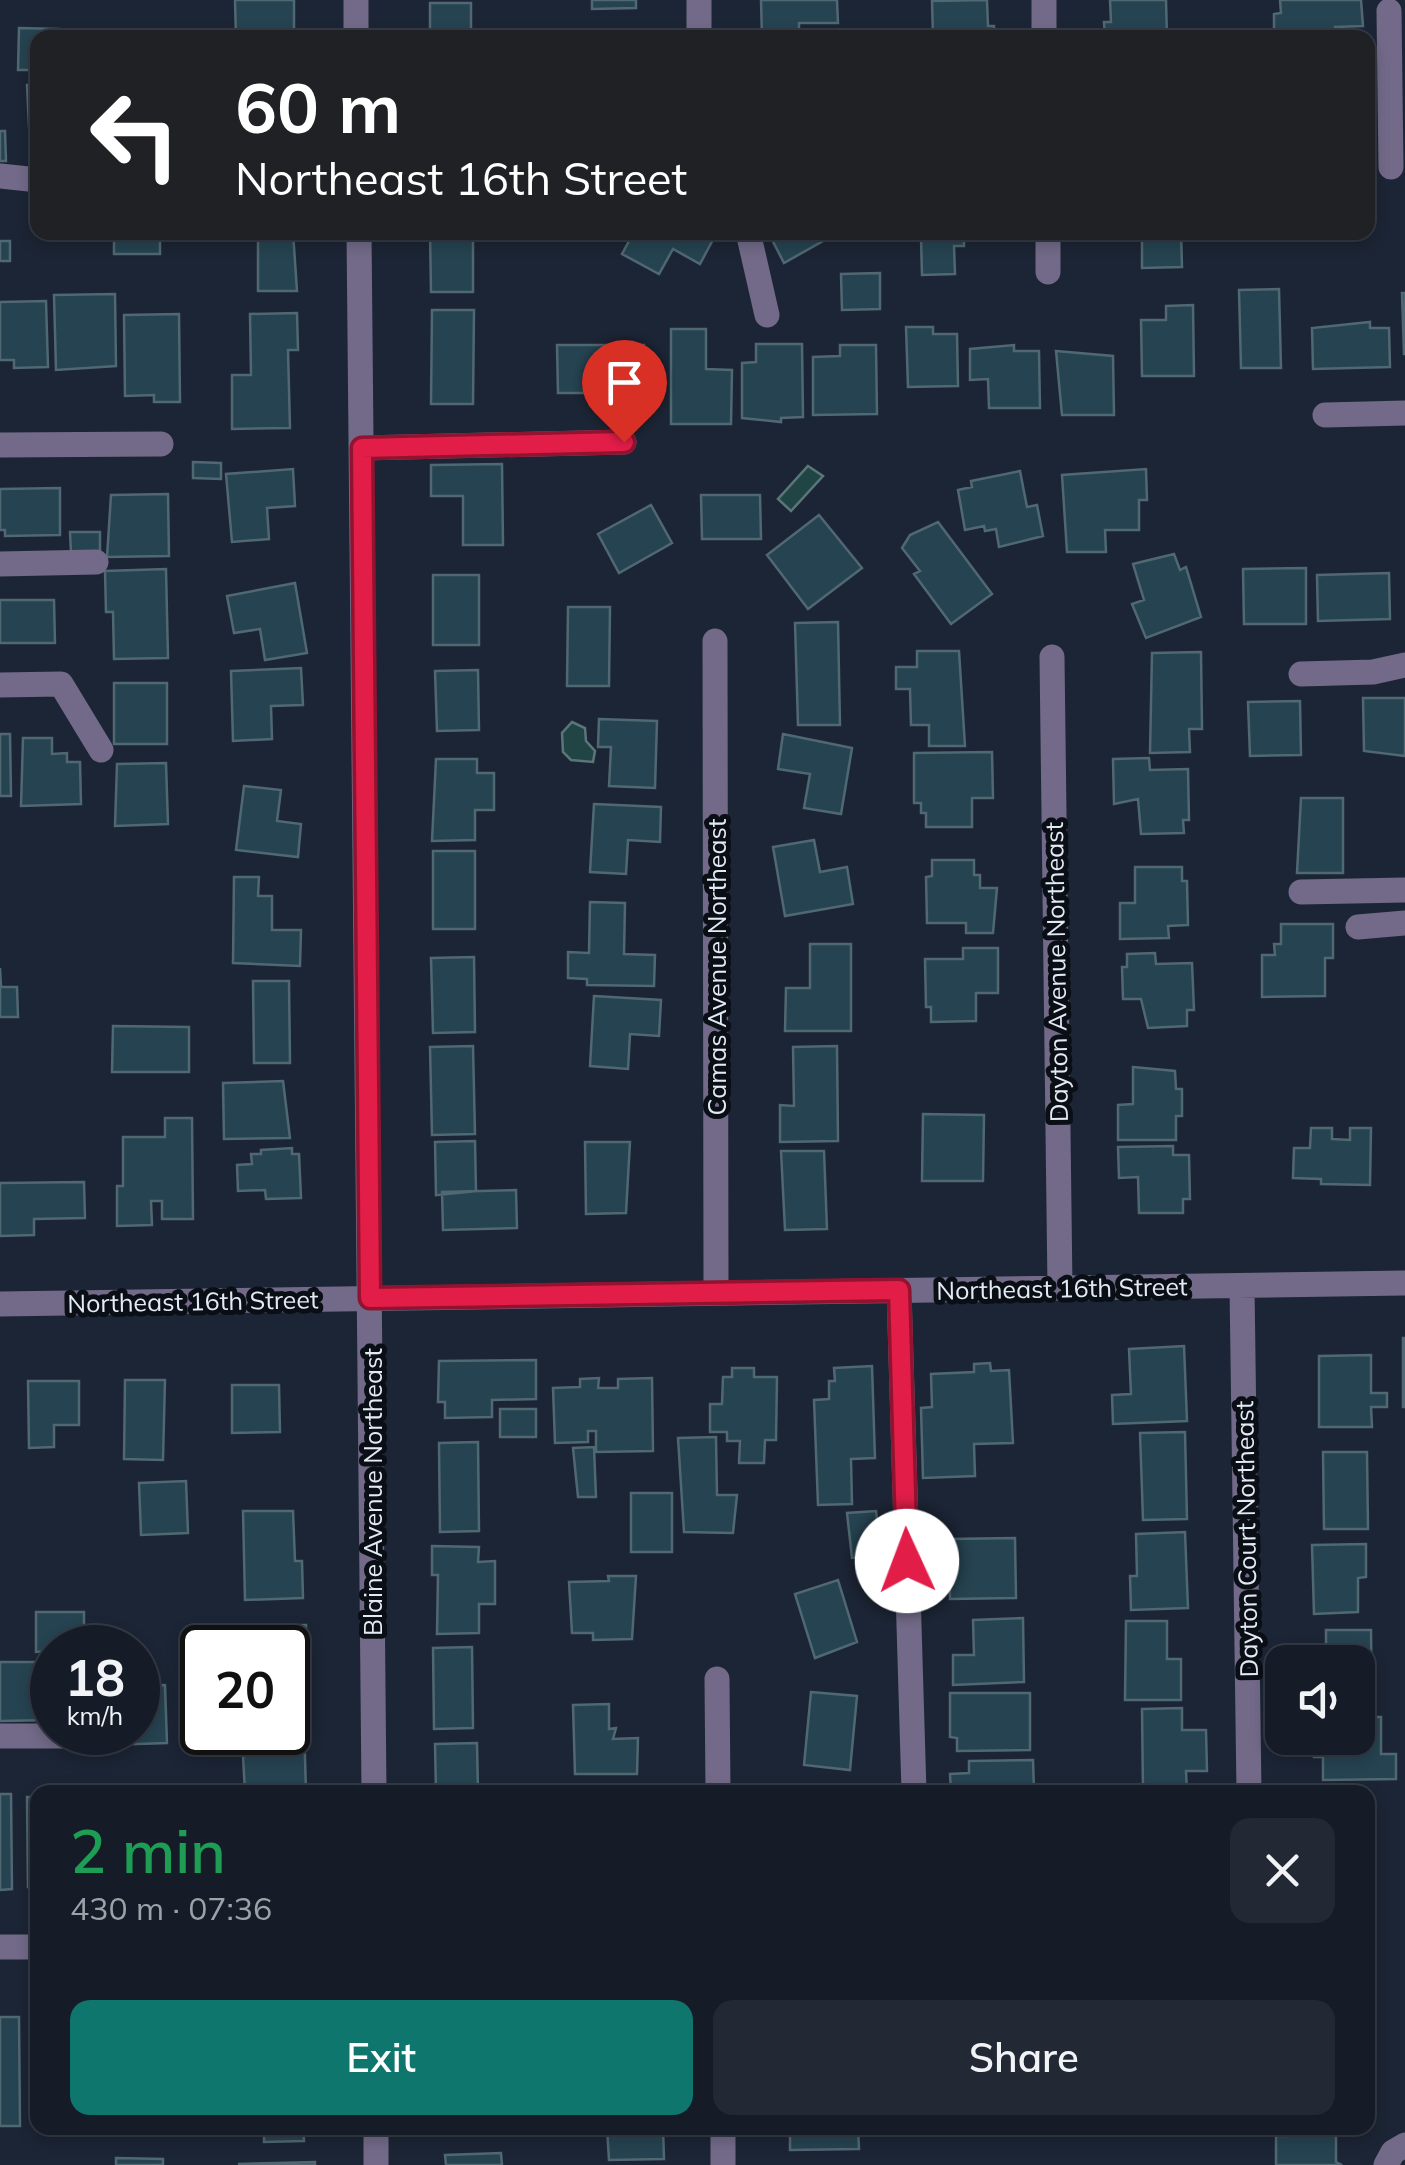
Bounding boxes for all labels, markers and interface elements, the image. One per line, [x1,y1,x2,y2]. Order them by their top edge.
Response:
text: 60 m [235,63,401,151]
icon: left [70,70,200,200]
text: Northeast 16th Street [235,150,687,206]
pin [582,340,667,443]
icon: arrive [597,355,652,410]
street label: Camas Avenue Northeast [701,818,732,1115]
street label: Dayton Avenue Northeast [1038,821,1074,1122]
street label: Northeast 16th Street [936,1270,1188,1306]
street label: Northeast 16th Street [67,1283,319,1319]
street label: Blaine Avenue Northeast [357,1348,388,1636]
street label: Dayton Court Northeast [1228,1400,1264,1678]
position arrow [855,1509,959,1613]
speed limit sign: 20 [180,1625,310,1755]
map controls [1265,1645,1375,1755]
button: sound [1265,1645,1375,1755]
text: 18 [65,1646,125,1709]
text: km/h [67,1700,123,1731]
text: 2 min [70,1813,226,1888]
button: close [1230,1818,1335,1923]
text: 430 m · 07:36 [70,1888,272,1928]
button: Exit [70,2000,693,2115]
button: Share [713,2000,1335,2115]

